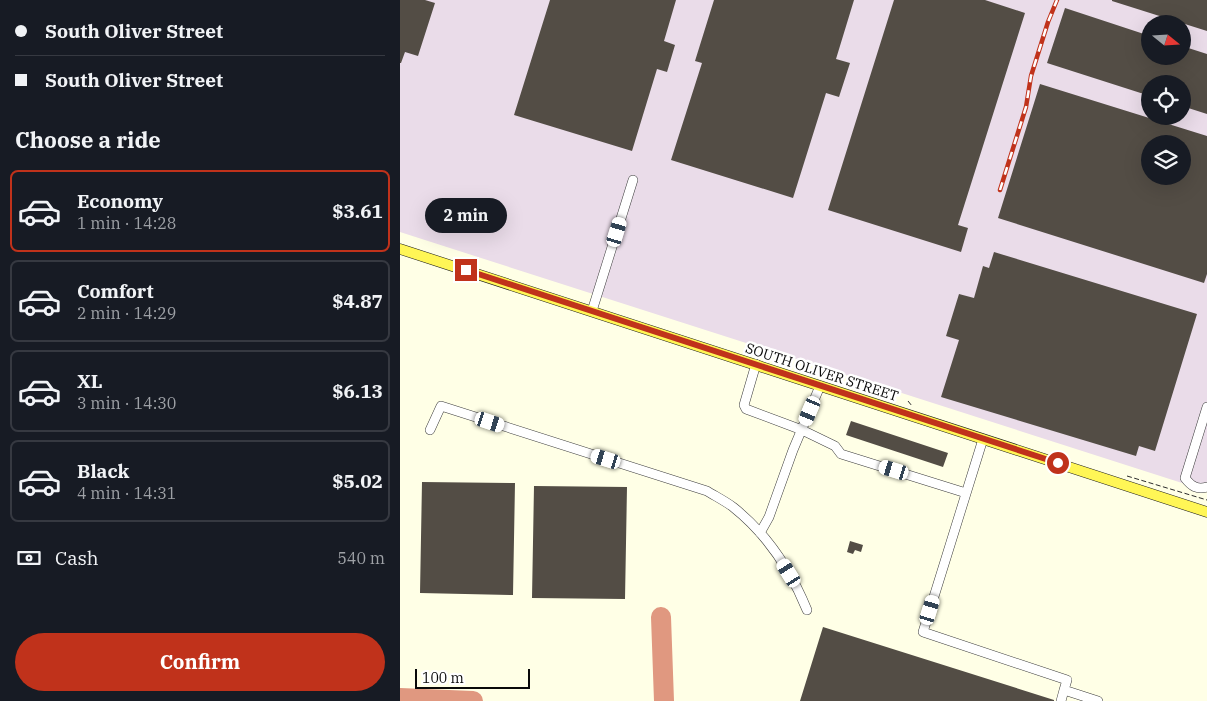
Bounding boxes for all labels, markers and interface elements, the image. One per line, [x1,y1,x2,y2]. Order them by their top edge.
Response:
north arrow [1141,15,1191,65]
map controls [1141,15,1191,185]
text: South Oliver Street [45,19,223,43]
text: South Oliver Street [45,68,223,92]
button: locate [1141,75,1191,125]
text: Choose a ride [15,125,161,154]
button: layers [1141,135,1191,185]
icon: car [17,189,62,234]
text: Economy [77,189,163,213]
callout: 2 min [425,198,507,232]
text: $3.61 [332,199,383,223]
text: 2 min [444,205,488,225]
text: 1 min · 14:28 [77,213,176,233]
car [605,215,628,249]
route end [455,259,477,281]
icon: car [17,279,62,324]
text: Comfort [77,279,154,303]
text: $4.87 [332,289,383,313]
text: 2 min · 14:29 [77,303,176,323]
street label: SOUTH OLIVER STREET [743,339,901,405]
icon: car [17,369,62,414]
text: XL [77,369,103,393]
text: $6.13 [332,379,383,403]
text: 3 min · 14:30 [77,393,176,413]
car [797,394,822,428]
car [473,410,506,434]
car [589,447,622,471]
route start [1047,452,1069,474]
car [877,458,910,482]
icon: car [17,459,62,504]
text: Black [77,459,129,483]
text: $5.02 [332,469,383,493]
text: 4 min · 14:31 [77,483,176,503]
icon: cash [15,544,43,572]
text: Cash [55,546,99,570]
text: 540 m [337,548,385,568]
car [774,556,803,590]
car [918,593,941,627]
button: Confirm [15,633,385,691]
scale bar [415,666,530,689]
text: 100 m [422,669,464,687]

